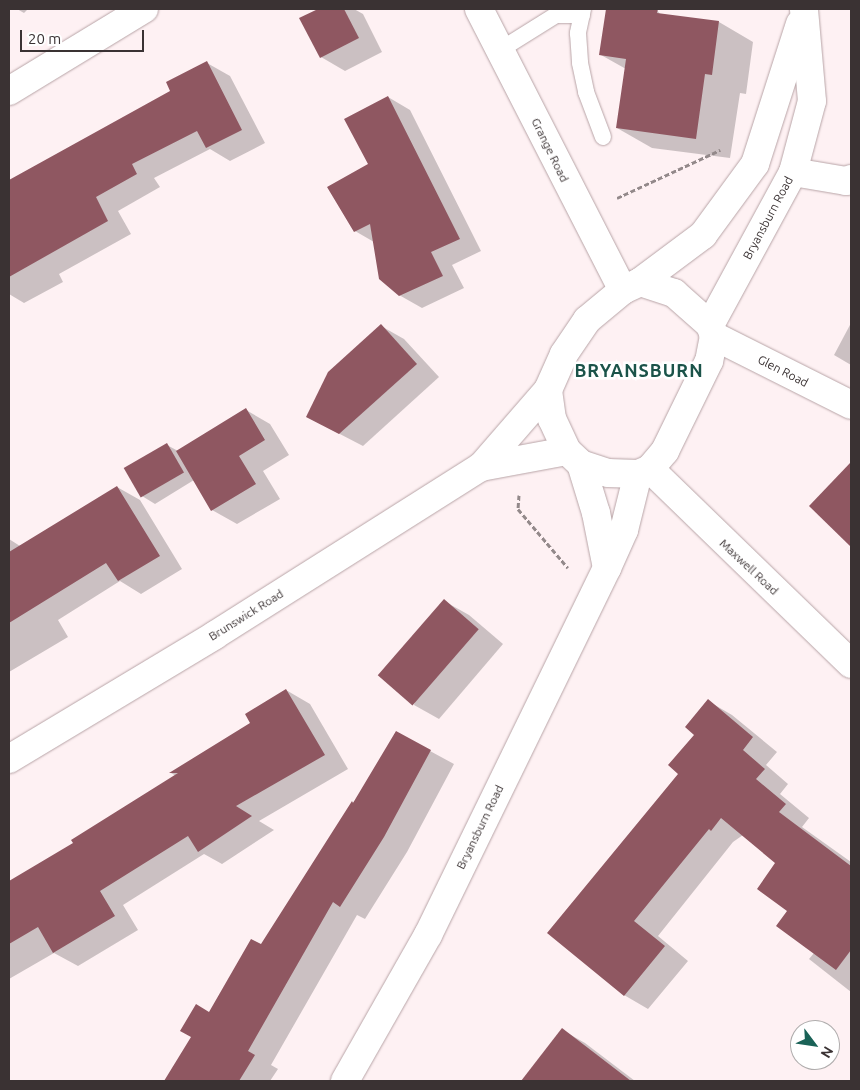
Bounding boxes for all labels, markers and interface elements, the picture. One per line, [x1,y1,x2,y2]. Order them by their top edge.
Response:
scale bar [22,20,146,52]
text: 20 m [28,30,61,47]
street label: Grange Road [528,116,572,184]
street label: Bryansburn Road [740,174,796,262]
street label: Glen Road [755,352,811,390]
district label: BRYANSBURN [573,359,705,381]
street label: Maxwell Road [717,536,781,598]
street label: Brunswick Road [206,586,286,644]
street label: Bryansburn Road [453,782,507,872]
north arrow [790,1020,840,1070]
text: N [817,1044,837,1061]

